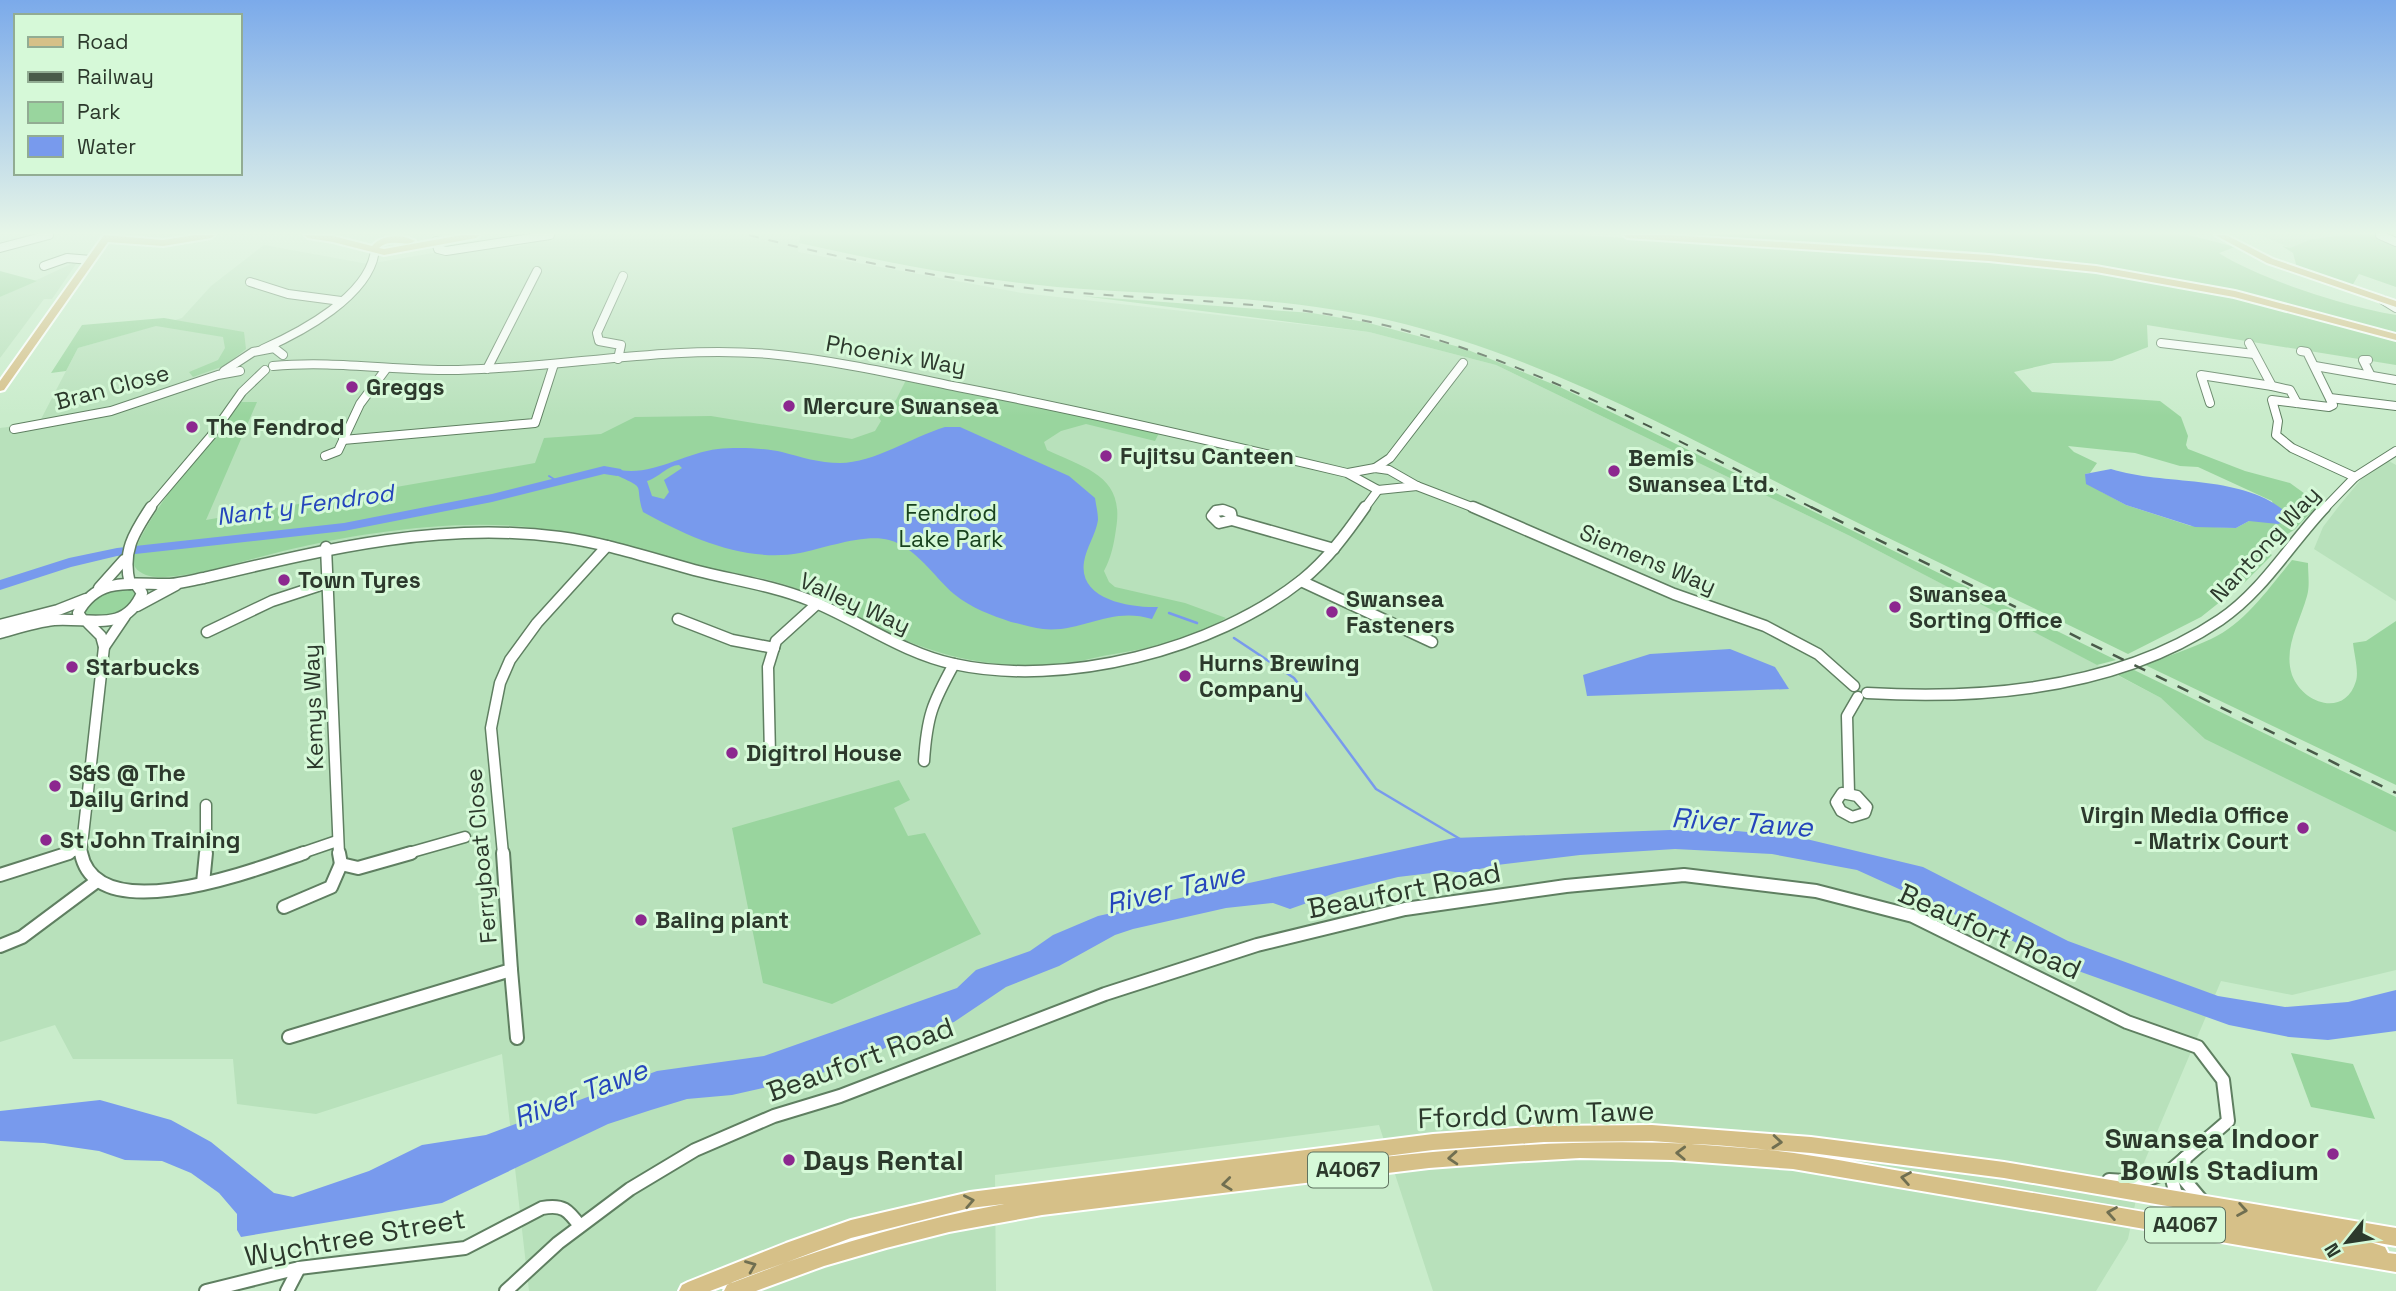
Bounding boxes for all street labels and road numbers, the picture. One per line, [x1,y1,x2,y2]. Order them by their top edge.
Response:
street label: Phoenix Way [824,328,968,382]
street label: Bran Close [52,357,172,417]
street label: Nantong Way [2204,480,2326,608]
street label: Siemens Way [1575,517,1721,601]
street label: Valley Way [795,565,915,641]
street label: Kemys Way [296,644,330,770]
street label: Ferryboat Close [458,767,504,945]
street label: Beaufort Road [1304,854,1504,926]
street label: Beaufort Road [1893,875,2087,987]
street label: Beaufort Road [762,1009,958,1109]
street label: Ffordd Cwm Tawe [1417,1092,1655,1136]
road number: A4067 [1308,1152,1388,1188]
street label: Wychtree Street [242,1200,468,1274]
road number: A4067 [2145,1208,2225,1242]

